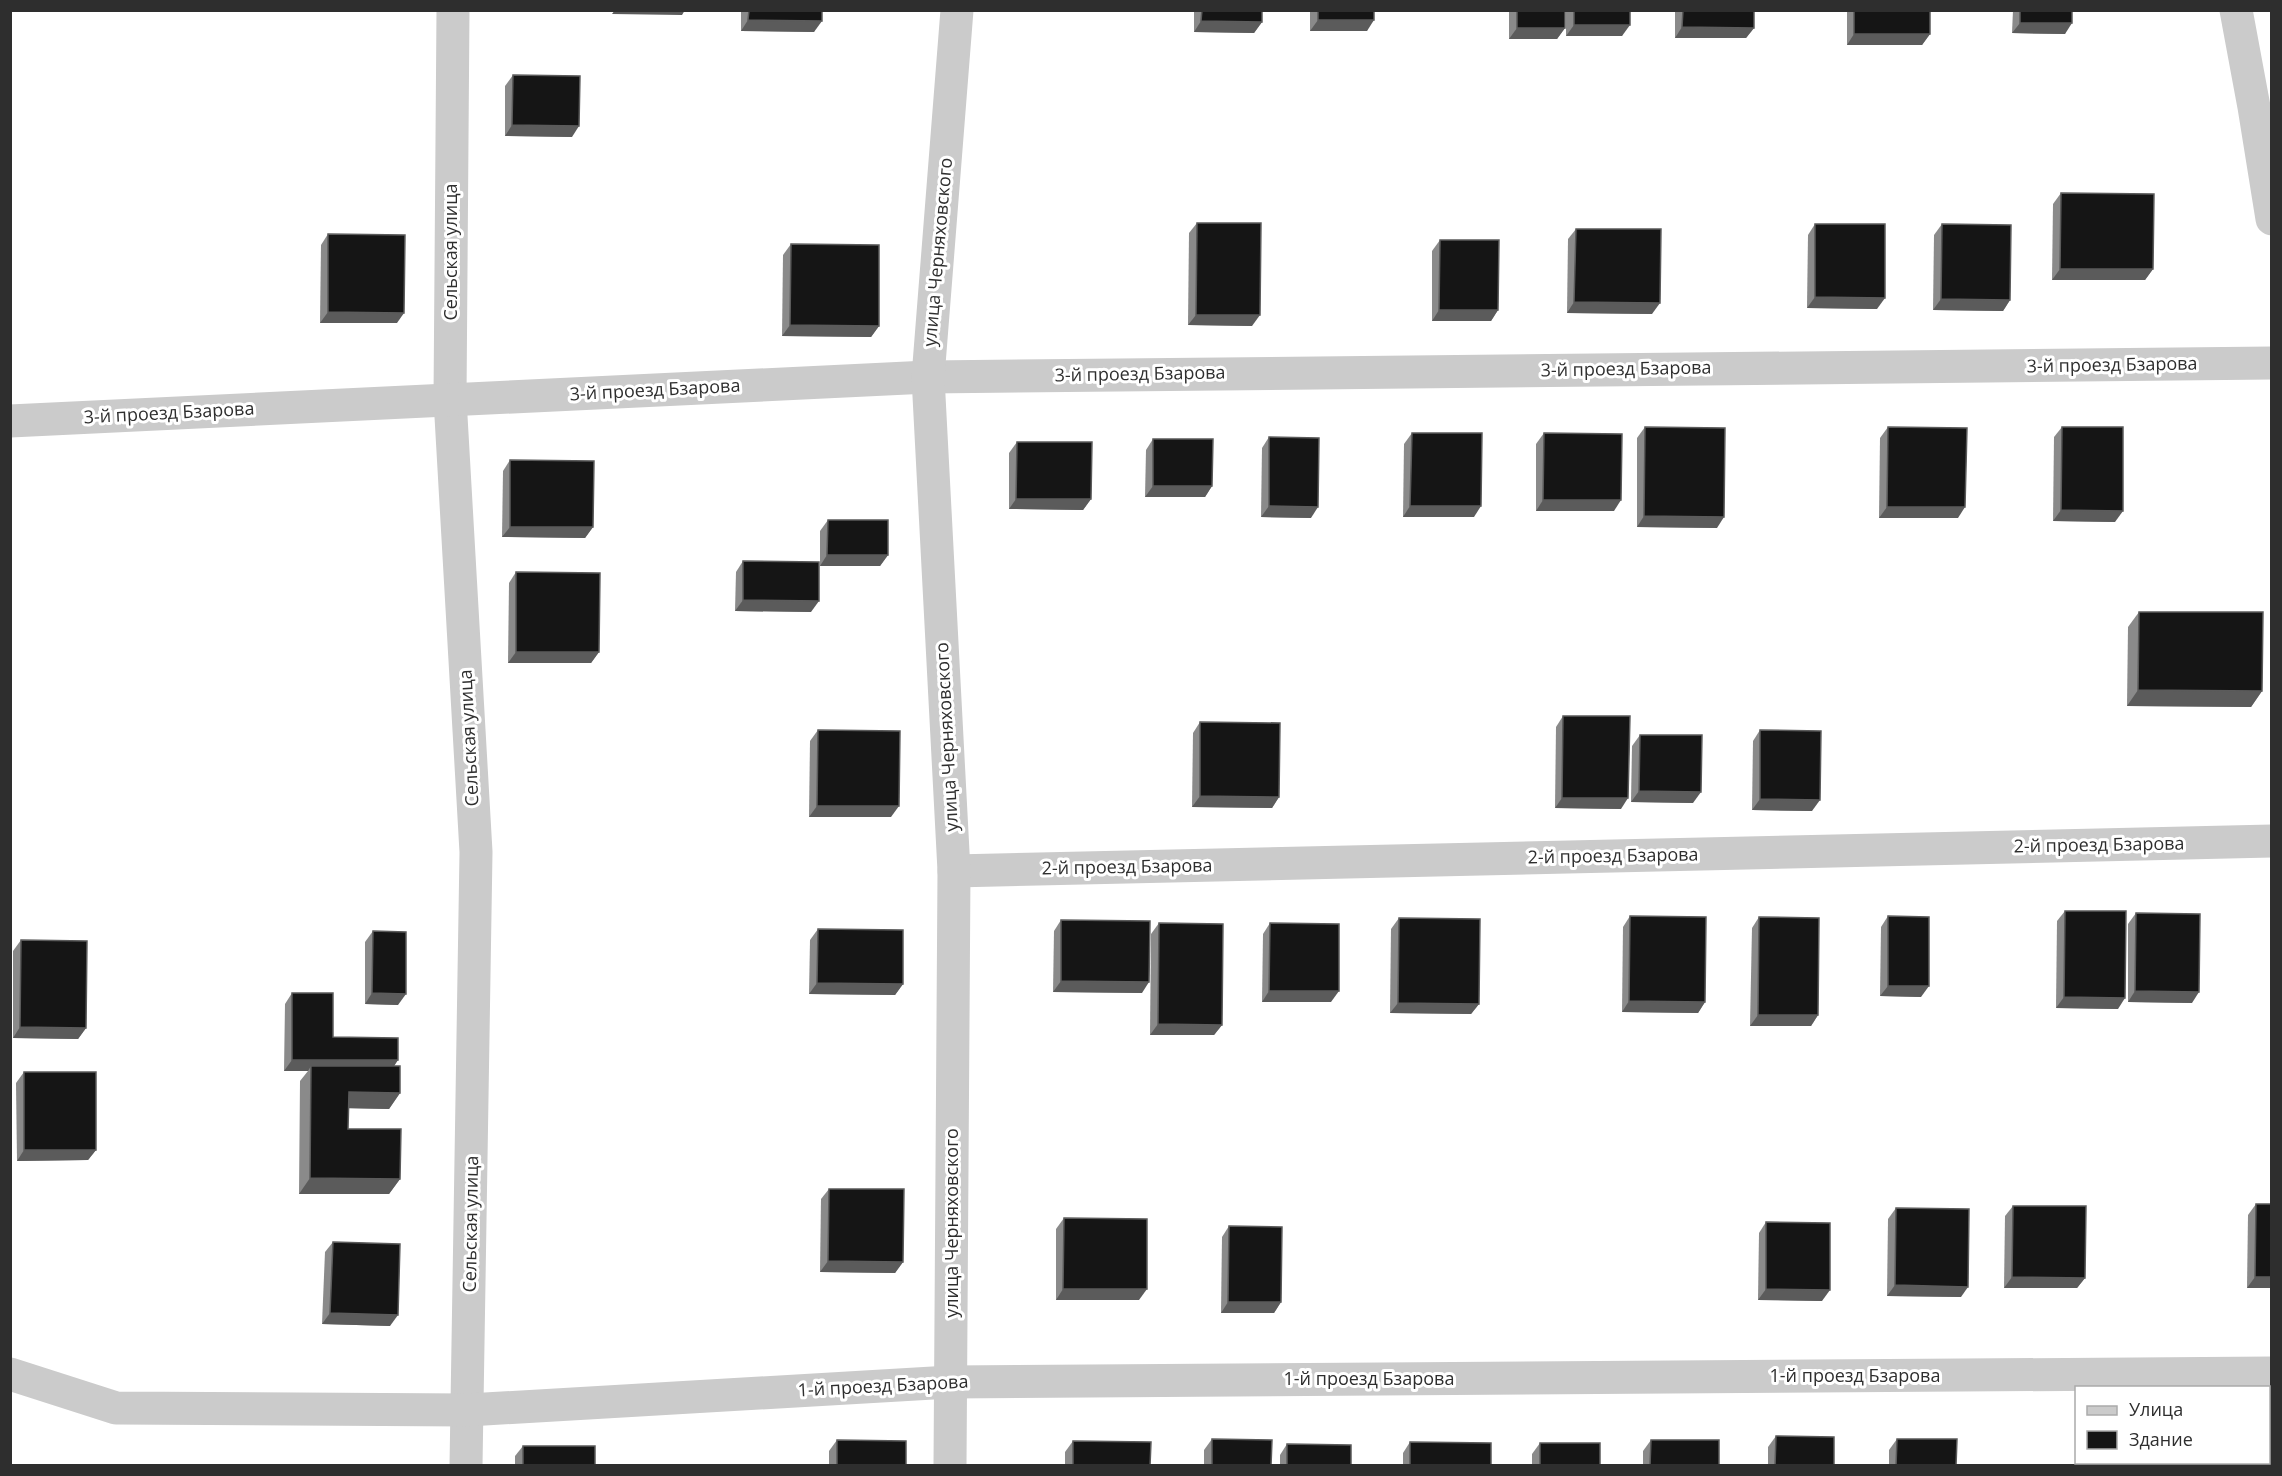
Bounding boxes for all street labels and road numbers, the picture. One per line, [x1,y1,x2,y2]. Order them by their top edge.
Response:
street label: улица Черняховского [917,156,957,347]
street label: Сельская улица [438,184,462,320]
street label: 3-й проезд Бзарова [2026,351,2198,377]
street label: 3-й проезд Бзарова [1540,355,1712,381]
street label: 3-й проезд Бзарова [1054,360,1226,386]
street label: 3-й проезд Бзарова [569,373,741,405]
street label: 3-й проезд Бзарова [83,396,255,428]
street label: улица Черняховского [929,642,963,832]
street label: Сельская улица [452,669,484,807]
street label: 2-й проезд Бзарова [2013,831,2185,857]
street label: 2-й проезд Бзарова [1527,842,1699,868]
street label: 2-й проезд Бзарова [1041,853,1213,879]
street label: улица Черняховского [939,1128,963,1318]
street label: Сельская улица [457,1155,483,1293]
street label: 1-й проезд Бзарова [1770,1363,1940,1387]
street label: 1-й проезд Бзарова [1284,1366,1454,1390]
street label: 1-й проезд Бзарова [797,1369,969,1401]

